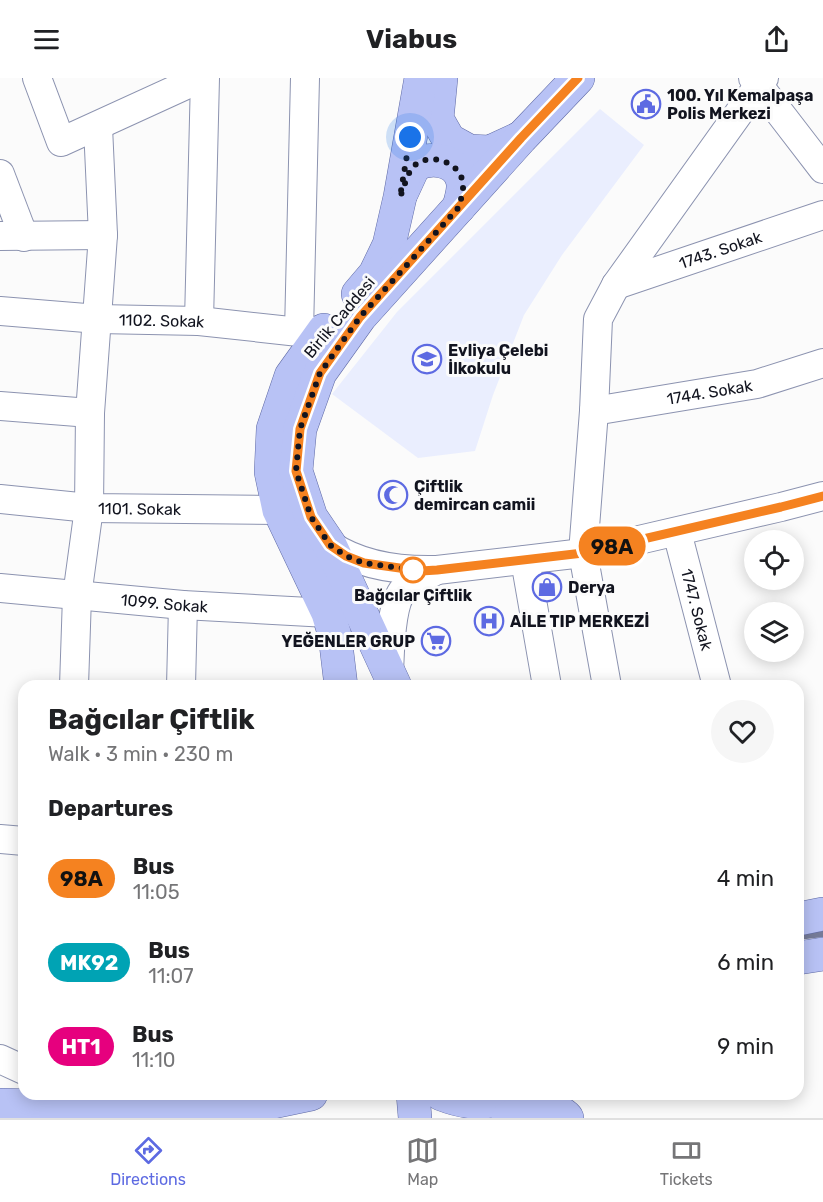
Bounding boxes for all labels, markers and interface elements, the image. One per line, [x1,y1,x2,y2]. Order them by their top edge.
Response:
icon: menu [30,23,63,56]
text: Viabus [366,23,457,55]
icon: share [760,23,793,56]
place label: 100. Yıl Kemalpaşa Polis Merkezi [667,86,813,123]
public building icon: 100. Yıl Kemalpaşa Polis Merkezi [630,88,662,120]
your location [395,122,425,152]
street label: 1743. Sokak [676,227,765,273]
street label: Birlik Caddesi [300,273,379,362]
street label: 1102. Sokak [119,310,206,332]
place label: Evliya Çelebi İlkokulu [448,341,548,378]
school or university icon: Evliya Çelebi İlkokulu [411,343,443,375]
street label: 1744. Sokak [665,376,754,409]
place label: Çiftlik demircan camii [414,477,535,514]
mosque icon: Çiftlik demircan camii [377,479,409,511]
street label: 1101. Sokak [98,499,182,519]
line badge: 98A [578,526,646,566]
map controls [744,530,804,662]
button: locate [744,530,804,590]
text: 98A [591,534,633,559]
marker: Bağcılar Çiftlik [400,557,426,583]
street label: 1747. Sokak [677,567,717,653]
shop icon: Derya [531,571,563,603]
place label: Derya [568,578,615,597]
place label: Bağcılar Çiftlik [354,586,473,605]
street label: 1099. Sokak [120,590,209,616]
button: layers [744,602,804,662]
hospital icon: AİLE TIP MERKEZİ [473,605,505,637]
place label: AİLE TIP MERKEZİ [510,612,650,631]
supermarket icon: YEĞENLER GRUP [420,625,452,657]
place label: YEĞENLER GRUP [281,631,415,651]
button: heart [711,700,774,763]
text: Bağcılar Çiftlik [48,703,255,736]
text: Walk · 3 min · 230 m [48,742,233,766]
text: Departures [48,795,173,822]
text: Bus [133,853,174,880]
text: 4 min [717,865,774,892]
text: 98A [60,866,103,891]
text: 11:05 [133,880,180,904]
text: Bus [148,937,190,964]
text: 6 min [717,949,774,976]
text: MK92 [60,950,118,975]
text: 11:07 [148,964,193,988]
text: Bus [132,1021,174,1048]
text: 9 min [717,1033,774,1060]
text: HT1 [61,1034,101,1059]
text: 11:10 [132,1048,176,1072]
tab: Directions [110,1134,186,1189]
tab: Map [406,1134,439,1189]
tab: Tickets [660,1134,713,1189]

